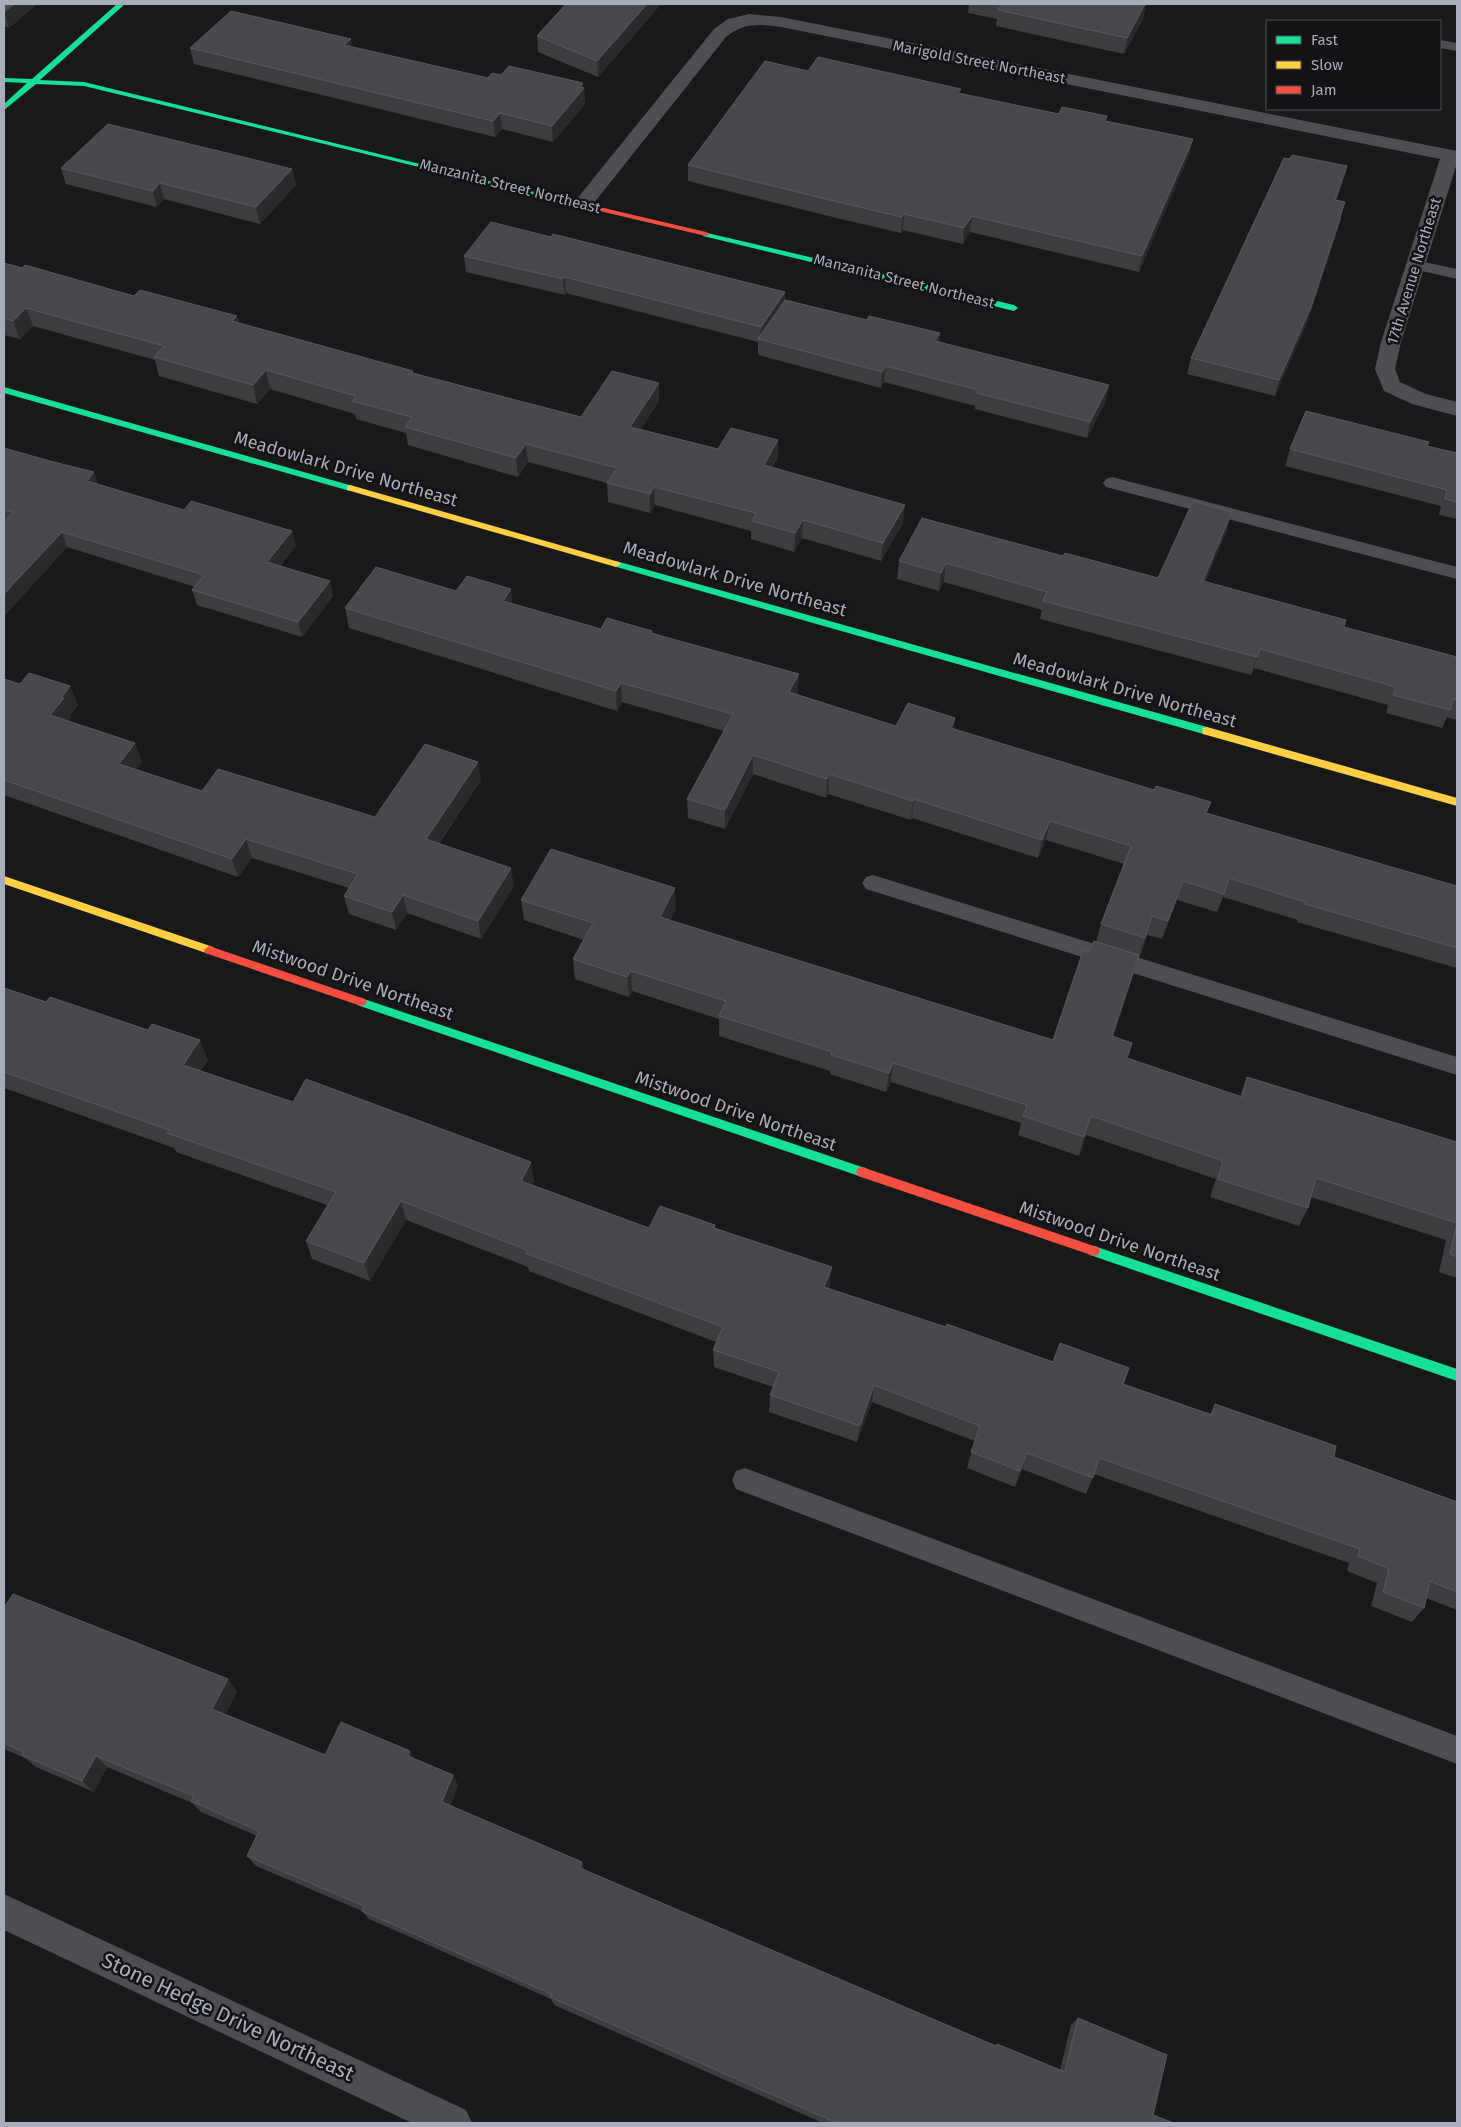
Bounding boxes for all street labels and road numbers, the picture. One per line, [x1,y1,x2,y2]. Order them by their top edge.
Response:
street label: Marigold Street Northeast [891,36,1067,88]
street label: Manzanita Street Northeast [418,155,603,217]
street label: 17th Avenue Northeast [1383,195,1445,347]
street label: Manzanita Street Northeast [812,250,997,312]
street label: Meadowlark Drive Northeast [232,427,461,512]
street label: Meadowlark Drive Northeast [621,537,850,622]
street label: Meadowlark Drive Northeast [1011,648,1240,733]
street label: Mistwood Drive Northeast [249,935,457,1025]
street label: Mistwood Drive Northeast [632,1066,840,1156]
street label: Mistwood Drive Northeast [1016,1196,1224,1286]
street label: Stone Hedge Drive Northeast [98,1947,359,2087]

